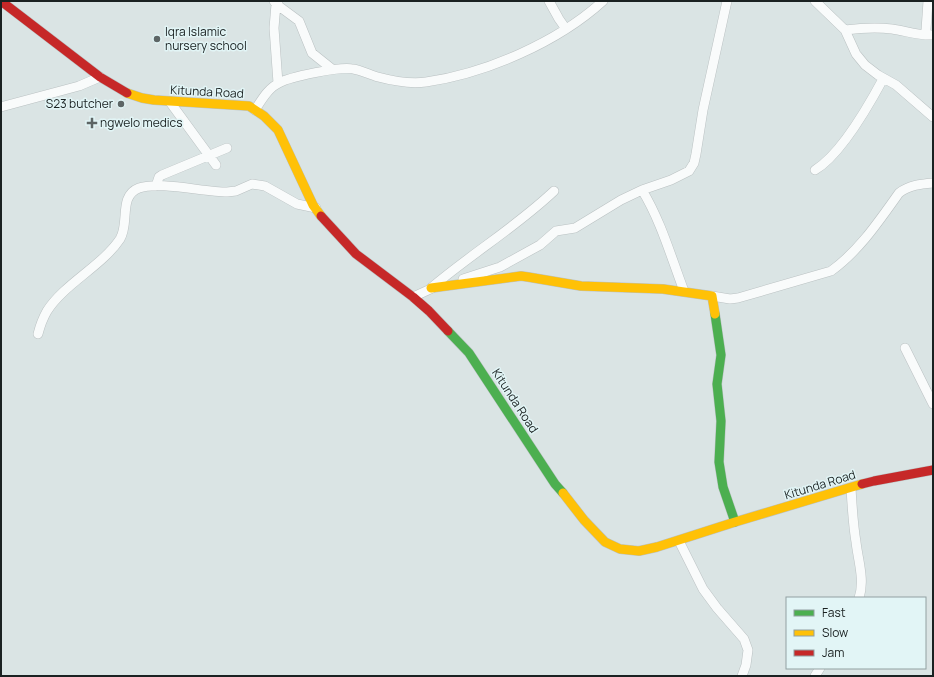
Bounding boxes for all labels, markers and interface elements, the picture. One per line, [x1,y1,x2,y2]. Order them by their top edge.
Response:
place label: Iqra Islamic nursery school [165,23,247,54]
marker: Iqra Islamic nursery school [152,34,162,44]
street label: Kitunda Road [170,81,244,102]
place label: S23 butcher [46,95,114,112]
marker: S23 butcher [116,99,126,109]
place label: ngwelo medics [100,114,183,131]
marker: ngwelo medics [87,118,97,128]
street label: Kitunda Road [488,365,543,436]
street label: Kitunda Road [782,466,858,503]
legend [786,597,926,669]
text: Fast [822,604,846,621]
text: Slow [822,624,848,641]
text: Jam [822,644,844,661]

